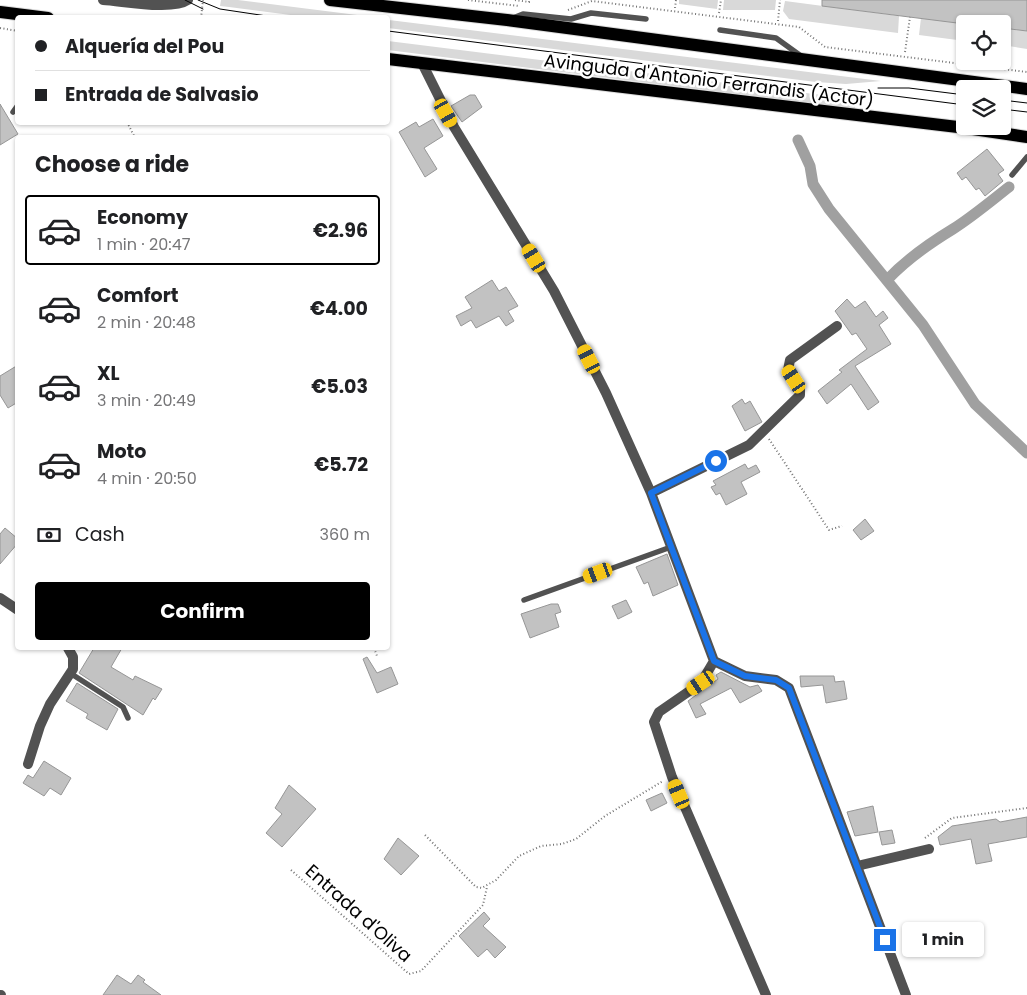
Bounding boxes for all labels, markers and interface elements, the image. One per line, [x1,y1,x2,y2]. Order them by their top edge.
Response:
map controls [956,15,1011,135]
button: locate [956,15,1011,70]
text: Alquería del Pou [65,33,224,60]
street label: Avinguda d'Antonio Ferrandis (Actor) [543,47,875,113]
button: layers [956,80,1011,135]
text: Entrada de Salvasio [65,81,259,108]
car [432,96,459,130]
text: Choose a ride [35,149,189,180]
text: Economy [97,204,188,231]
icon: car [37,208,82,253]
text: €2.96 [313,217,368,244]
text: 1 min · 20:47 [97,233,190,256]
car [519,241,548,275]
text: Comfort [97,282,179,309]
icon: car [37,286,82,331]
text: €4.00 [310,295,368,322]
text: 2 min · 20:48 [97,311,196,334]
car [575,342,602,376]
text: XL [97,360,120,387]
car [779,362,808,396]
icon: car [37,364,82,409]
text: €5.03 [311,373,368,400]
text: 3 min · 20:49 [97,389,196,412]
text: Moto [97,438,146,465]
icon: car [37,442,82,487]
route start [705,450,727,472]
text: €5.72 [314,451,368,478]
text: 4 min · 20:50 [97,467,197,490]
icon: cash [35,521,63,549]
text: Cash [75,521,125,548]
text: 360 m [320,523,370,546]
car [581,561,614,585]
button: Confirm [35,582,370,640]
car [684,668,717,698]
car [666,777,691,811]
street label: Entrada d'Oliva [300,858,418,968]
callout: 1 min [902,922,985,958]
text: 1 min [922,928,964,951]
route end [874,929,896,951]

